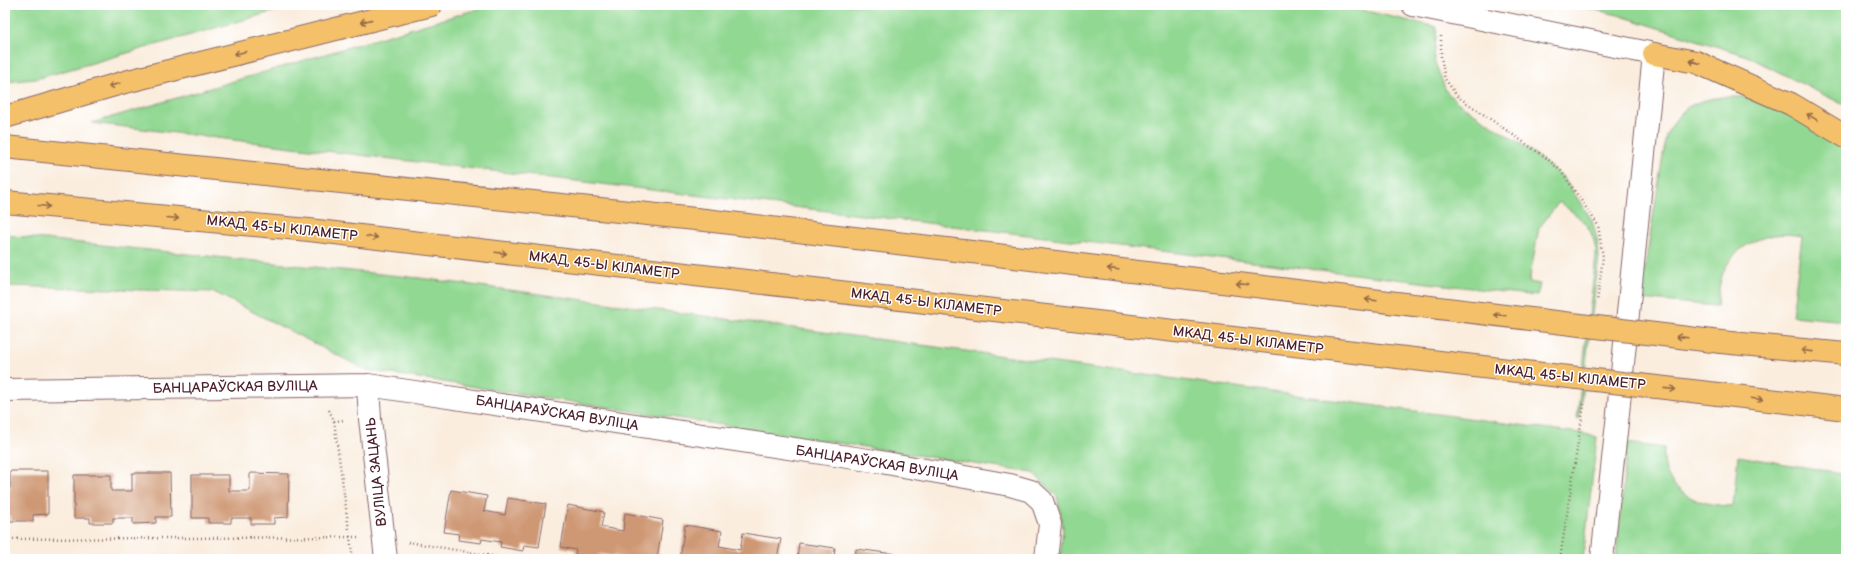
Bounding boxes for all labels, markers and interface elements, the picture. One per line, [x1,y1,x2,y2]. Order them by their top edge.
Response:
one-way arrow [360,18,373,26]
one-way arrow [233,50,246,57]
one-way arrow [1688,58,1701,65]
one-way arrow [107,82,120,89]
one-way arrow [1806,112,1818,120]
one-way arrow [37,202,50,209]
street label: МКАД, 45-Ы КІЛАМЕТР [206,212,358,244]
one-way arrow [166,214,179,221]
one-way arrow [365,234,378,241]
street label: МКАД, 45-Ы КІЛАМЕТР [528,247,680,283]
one-way arrow [494,249,507,256]
one-way arrow [1107,265,1120,273]
one-way arrow [1236,281,1249,288]
street label: МКАД, 45-Ы КІЛАМЕТР [850,284,1002,320]
one-way arrow [1365,296,1378,304]
one-way arrow [1494,311,1507,319]
street label: МКАД, 45-Ы КІЛАМЕТР [1172,322,1324,358]
one-way arrow [1676,333,1689,341]
one-way arrow [1801,347,1814,354]
street label: МКАД, 45-Ы КІЛАМЕТР [1494,361,1646,393]
street label: БАНЦАРАЎСКАЯ ВУЛІЦА [152,376,318,397]
one-way arrow [1663,385,1676,392]
street label: БАНЦАРАЎСКАЯ ВУЛІЦА [474,391,640,434]
one-way arrow [1750,395,1763,403]
street label: ВУЛІЦА ЗАЦАНЬ [362,417,390,527]
street label: БАНЦАРАЎСКАЯ ВУЛІЦА [794,441,960,484]

